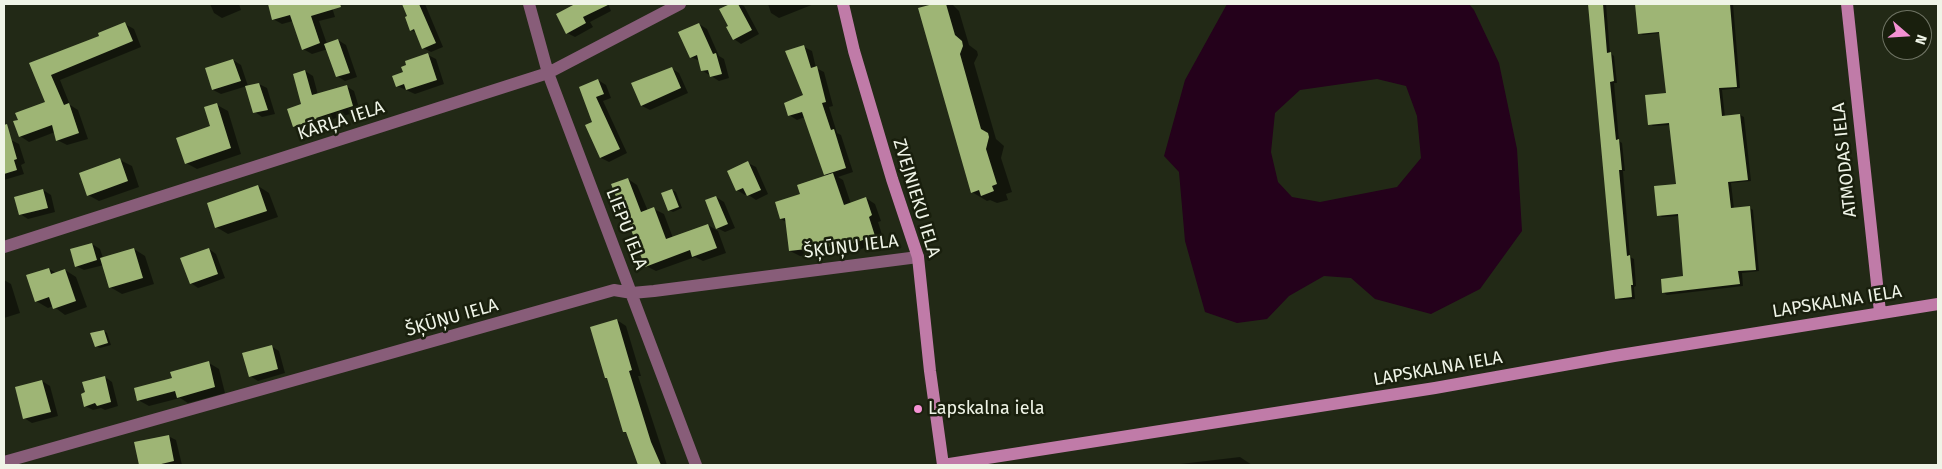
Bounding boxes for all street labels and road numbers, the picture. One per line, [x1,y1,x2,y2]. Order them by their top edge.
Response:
street label: KĀRĻA IELA [295,97,387,145]
street label: ATMODAS IELA [1828,102,1862,218]
street label: ZVEJNIEKU IELA [888,136,944,260]
street label: LIEPU IELA [601,185,651,273]
street label: ŠĶŪŅU IELA [802,230,900,264]
street label: LAPSKALNA IELA [1771,281,1903,323]
street label: ŠĶŪŅU IELA [403,294,501,342]
street label: LAPSKALNA IELA [1372,347,1504,391]

